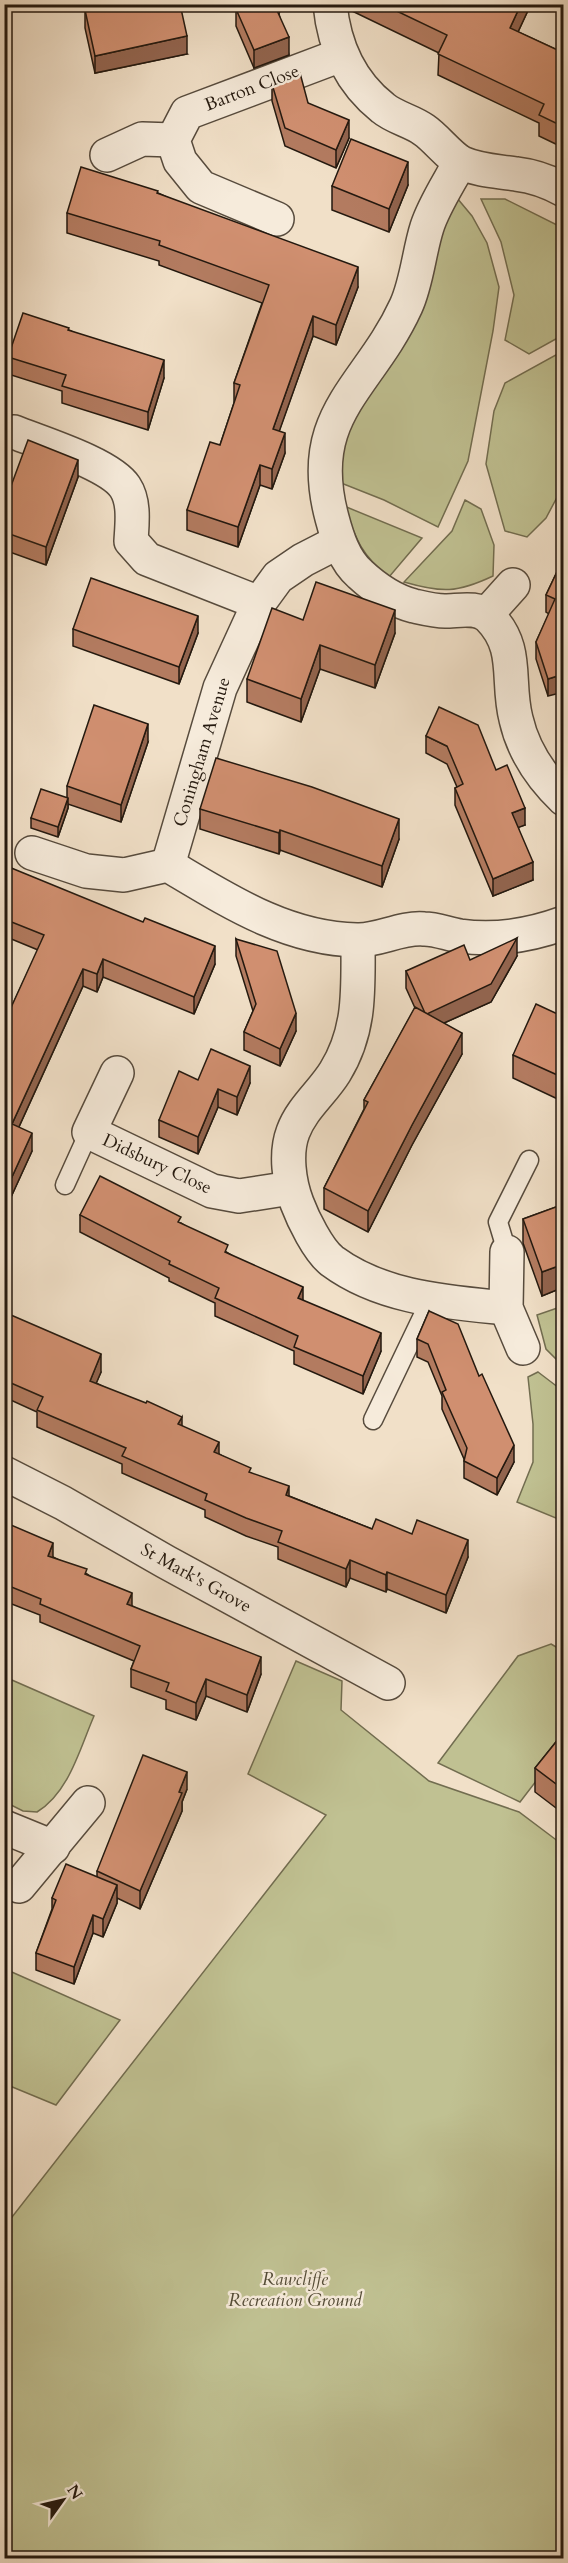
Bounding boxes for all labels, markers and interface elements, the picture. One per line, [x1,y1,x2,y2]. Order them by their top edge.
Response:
street label: Barton Close [201,59,303,117]
street label: Coningham Avenue [167,674,237,830]
street label: Didsbury Close [98,1128,216,1200]
street label: St Mark's Grove [136,1537,256,1619]
park label: Rawcliffe Recreation Ground [228,2267,363,2313]
north arrow [33,2470,93,2530]
text: N [62,2480,88,2504]

